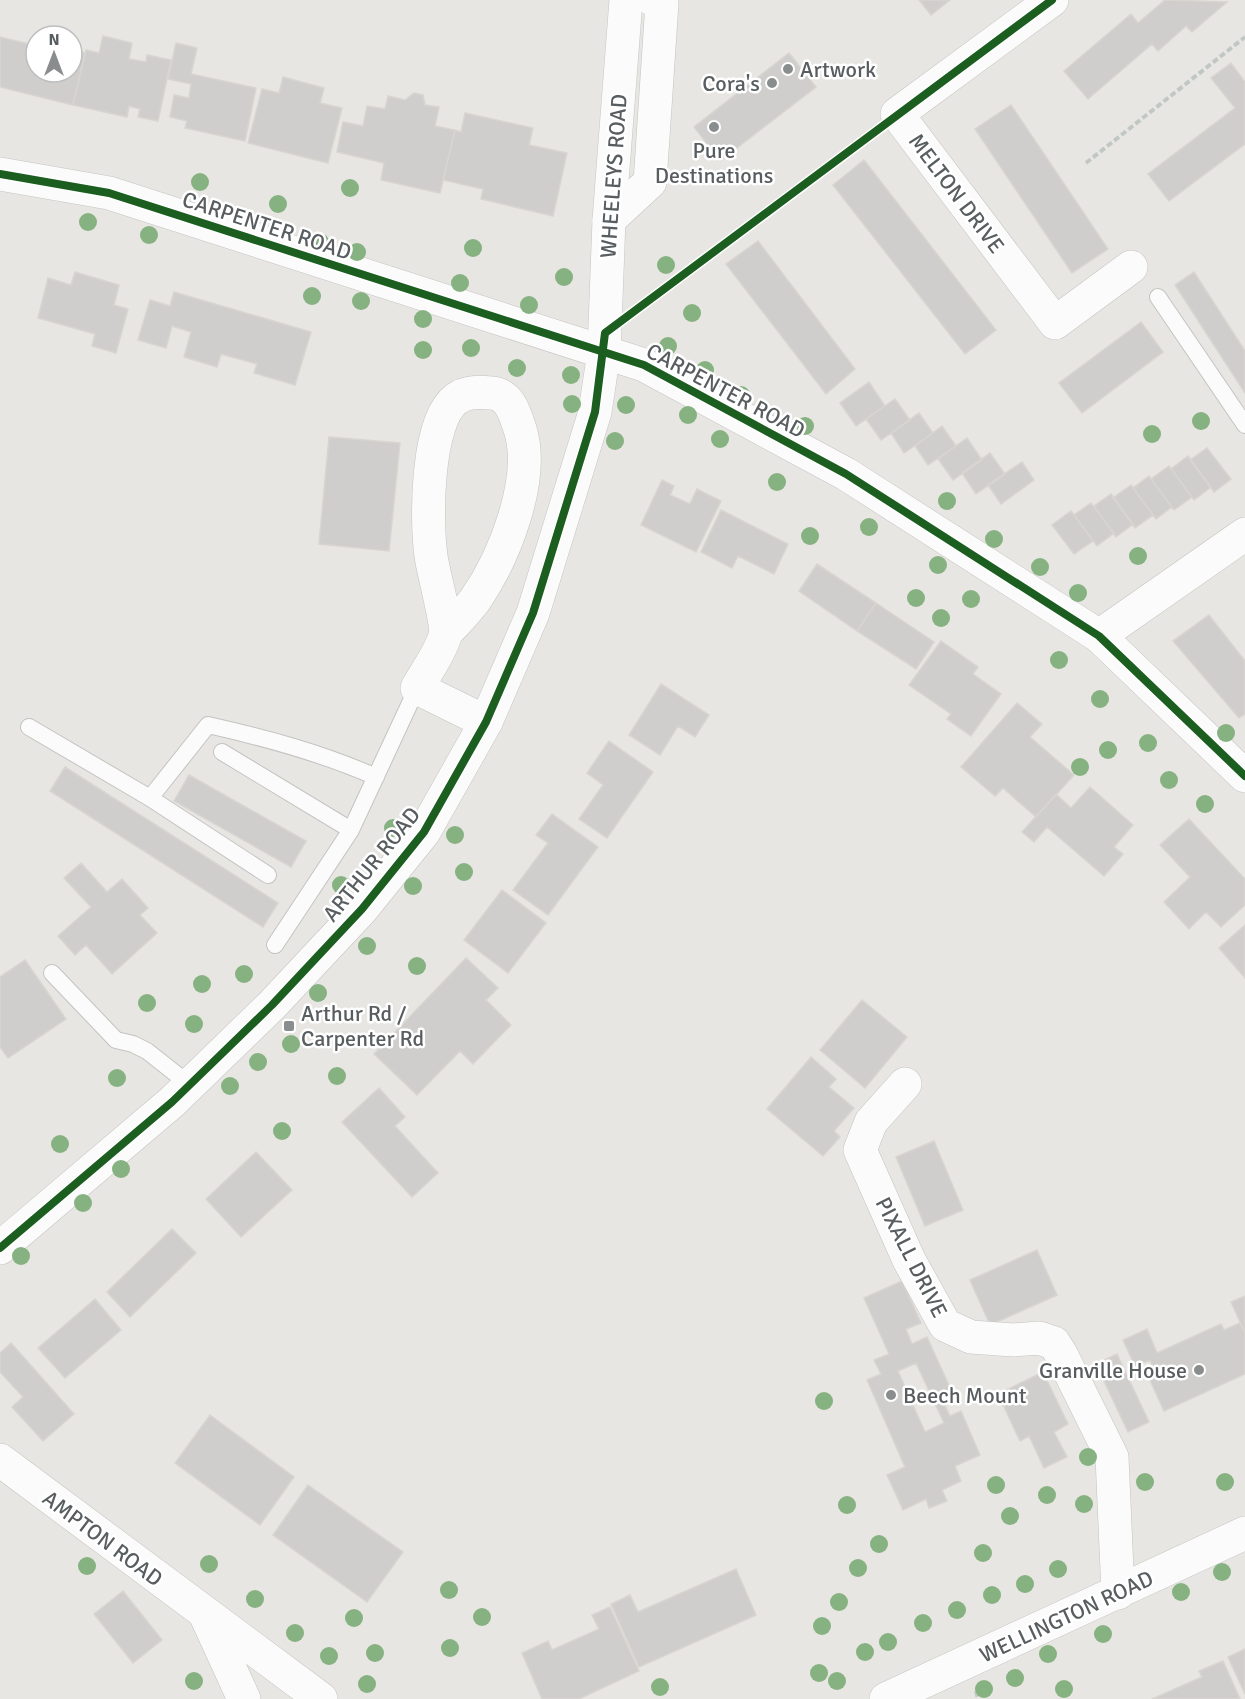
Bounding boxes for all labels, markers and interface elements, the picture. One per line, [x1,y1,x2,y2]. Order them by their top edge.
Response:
north arrow [24,24,84,84]
text: N [48,30,60,50]
place label: Artwork [800,56,876,83]
marker: Artwork [781,62,795,76]
place label: Cora's [702,70,760,97]
marker: Cora's [765,76,779,90]
street label: WHEELEYS ROAD [594,93,633,259]
marker: Pure Destinations [707,120,721,134]
street label: MELTON DRIVE [903,128,1010,258]
place label: Pure Destinations [655,137,773,189]
street label: CARPENTER ROAD [179,185,355,265]
street label: CARPENTER ROAD [642,337,810,444]
street label: ARTHUR ROAD [317,802,426,927]
place label: Arthur Rd / Carpenter Rd [301,1000,424,1052]
marker: Arthur Rd / Carpenter Rd [282,1019,296,1033]
street label: PIXALL DRIVE [870,1192,953,1322]
place label: Granville House [1039,1357,1187,1384]
marker: Granville House [1192,1363,1206,1377]
place label: Beech Mount [903,1382,1027,1409]
marker: Beech Mount [884,1388,898,1402]
street label: AMPTON ROAD [37,1485,168,1592]
street label: WELLINGTON ROAD [975,1564,1157,1669]

